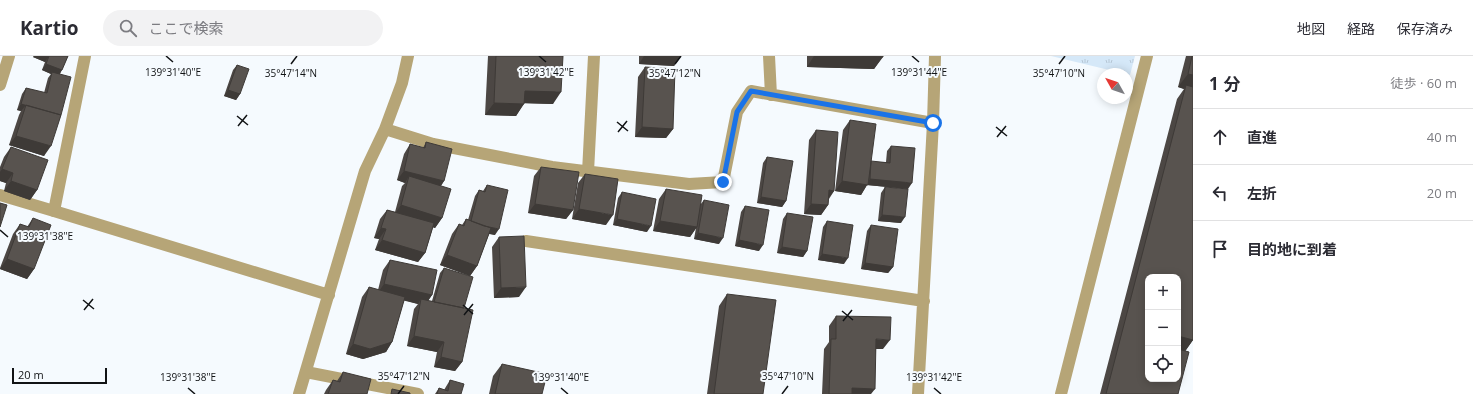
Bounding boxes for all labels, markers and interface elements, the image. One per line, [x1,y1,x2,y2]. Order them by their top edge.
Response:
search box [103,10,383,46]
text: Kartio [20,15,79,41]
icon: search [117,17,139,39]
text: ここで検索 [149,18,224,38]
text: 地図 [1297,19,1325,38]
text: 経路 [1347,19,1375,38]
text: 保存済み [1397,19,1453,38]
text: 139°31'40"E [145,65,201,79]
text: 139°31'42"E [518,65,574,79]
text: 139°31'44"E [891,65,947,79]
text: 35°47'14"N [265,66,317,80]
text: 35°47'12"N [649,66,701,80]
text: 35°47'10"N [1033,66,1085,80]
north arrow [1097,68,1133,104]
text: 1 分 [1209,72,1240,95]
text: 徒歩 · 60 m [1391,74,1457,92]
route start [924,114,942,132]
icon: ahead [1209,126,1231,148]
text: 直進 [1247,127,1277,147]
text: 40 m [1427,128,1457,146]
route end [714,173,732,191]
icon: left [1209,182,1231,204]
text: 左折 [1247,183,1277,203]
text: 20 m [1427,184,1457,202]
text: 139°31'38"E [17,229,73,243]
icon: arrive [1209,238,1231,260]
text: 目的地に到着 [1247,239,1337,259]
map controls [1145,274,1181,382]
button: + [1145,274,1181,310]
button: − [1145,310,1181,346]
button: locate [1145,346,1181,382]
scale bar [12,366,107,385]
text: 20 m [18,367,44,382]
text: 35°47'12"N [378,369,430,383]
text: 35°47'10"N [762,369,814,383]
text: 139°31'38"E [160,370,216,384]
text: 139°31'40"E [533,370,589,384]
text: 139°31'42"E [906,370,962,384]

